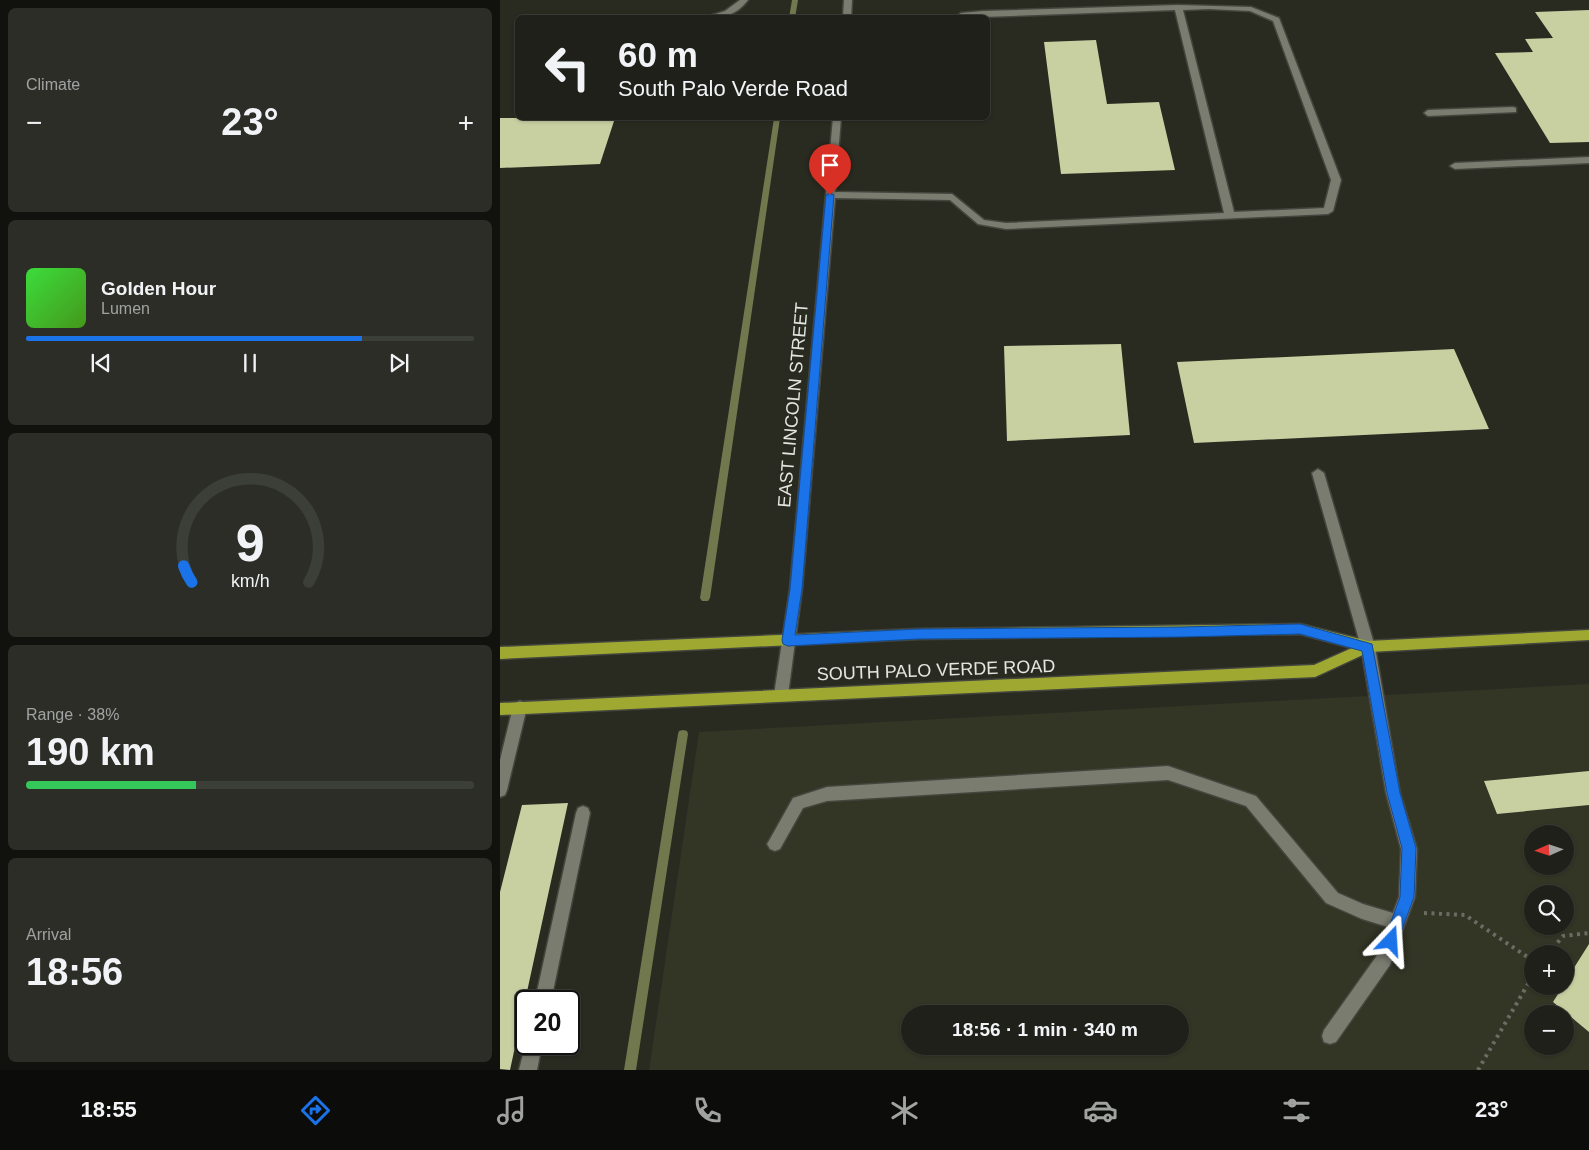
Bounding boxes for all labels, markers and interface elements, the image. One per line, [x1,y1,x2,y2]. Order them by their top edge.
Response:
icon: left [535,35,600,100]
text: 60 m [618,35,698,74]
text: Climate [26,76,80,93]
text: South Palo Verde Road [618,76,848,101]
text: 23° [221,101,279,143]
text: − [26,107,42,138]
text: + [458,107,474,138]
pin [809,144,851,195]
icon: arrive [816,151,844,179]
text: Golden Hour [101,278,216,299]
text: Lumen [101,300,150,317]
street label: EAST LINCOLN STREET [774,302,812,508]
icon: previous [87,349,115,377]
icon: pause [236,349,264,377]
icon: next [385,349,413,377]
text: 9 [236,514,264,572]
text: km/h [231,571,269,591]
street label: SOUTH PALO VERDE ROAD [816,656,1056,684]
text: Range · 38% [26,706,119,723]
text: 190 km [26,731,155,773]
north arrow [1524,825,1574,875]
map controls [1524,825,1574,1055]
button: search [1524,885,1574,935]
position arrow [1364,914,1416,966]
text: Arrival [26,926,71,943]
button: + [1524,945,1574,995]
text: 18:56 [26,951,123,993]
speed limit sign: 20 [515,990,580,1055]
button: − [1524,1005,1574,1055]
text: 18:56 · 1 min · 340 m [952,1019,1138,1040]
icon: directions [298,1093,333,1128]
icon: music [494,1093,529,1128]
icon: phone [690,1093,725,1128]
icon: climate [887,1093,922,1128]
icon: car [1083,1093,1118,1128]
icon: filters [1279,1093,1314,1128]
text: 18:55 [81,1097,137,1122]
text: 23° [1475,1097,1508,1122]

